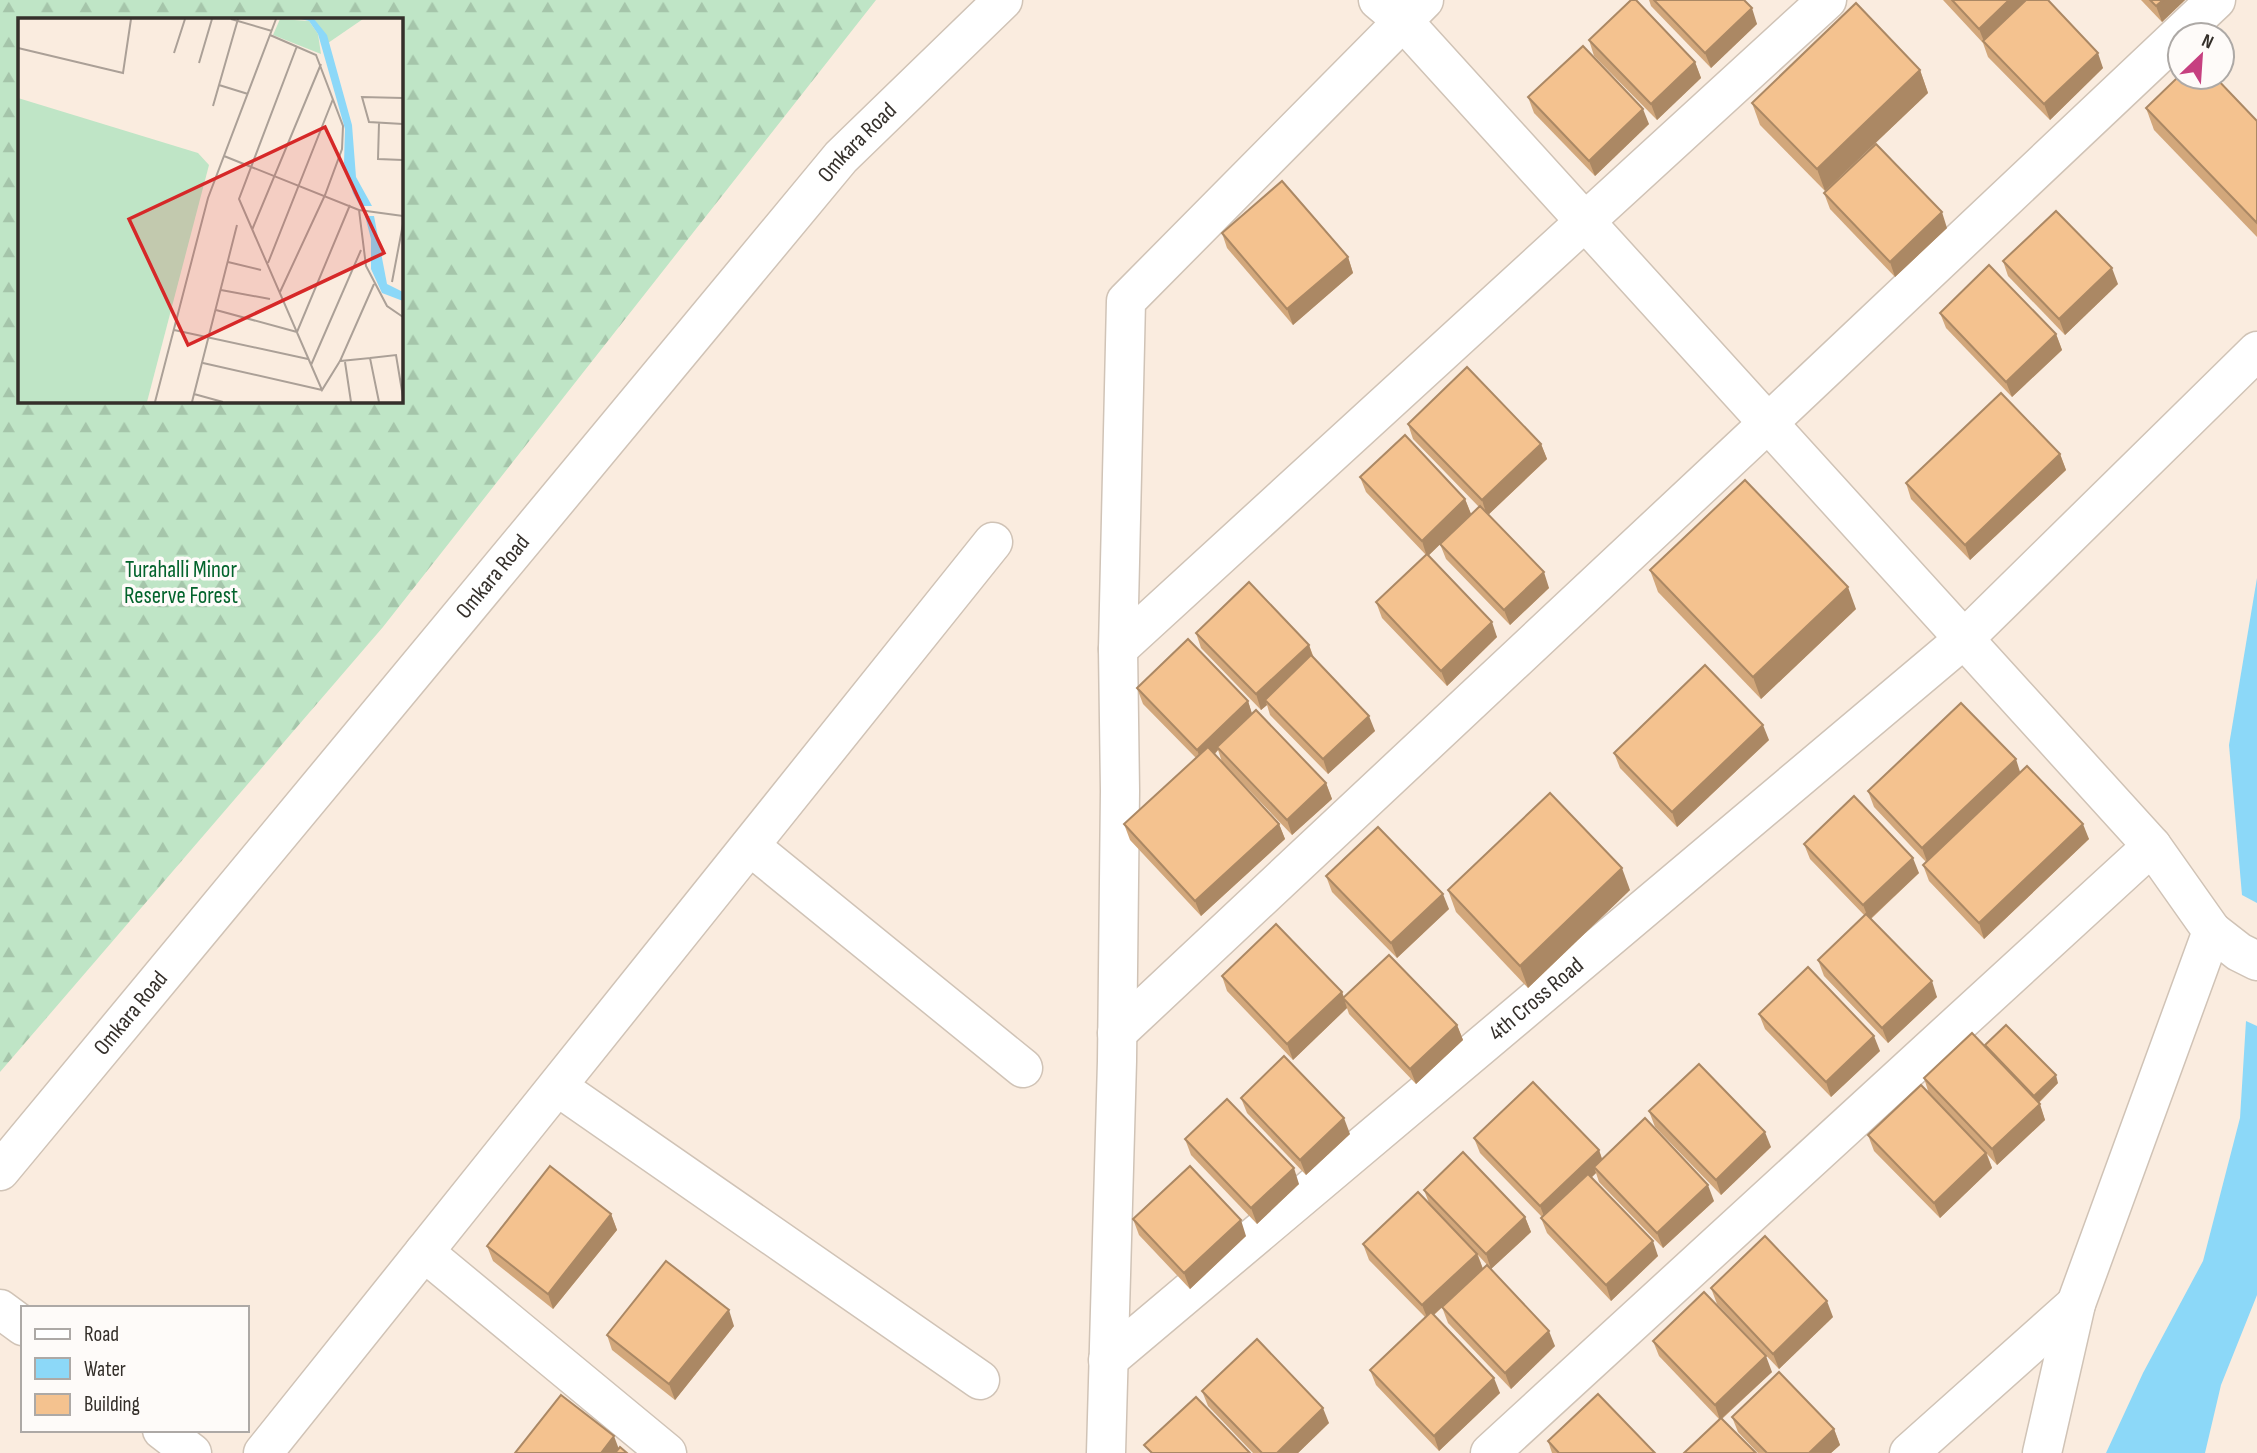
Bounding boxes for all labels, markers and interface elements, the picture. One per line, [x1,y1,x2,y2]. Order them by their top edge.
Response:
inset map [18,18,402,402]
north arrow [2166,21,2236,91]
text: N [2198,29,2217,55]
street label: Omkara Road [812,97,902,188]
street label: Omkara Road [450,529,536,625]
park label: Turahalli Minor Reserve Forest [124,556,238,610]
street label: 4th Cross Road [1483,951,1589,1047]
street label: Omkara Road [88,965,174,1061]
legend [21,1306,248,1432]
text: Road [84,1322,119,1347]
text: Water [84,1357,126,1382]
text: Building [84,1392,140,1417]

